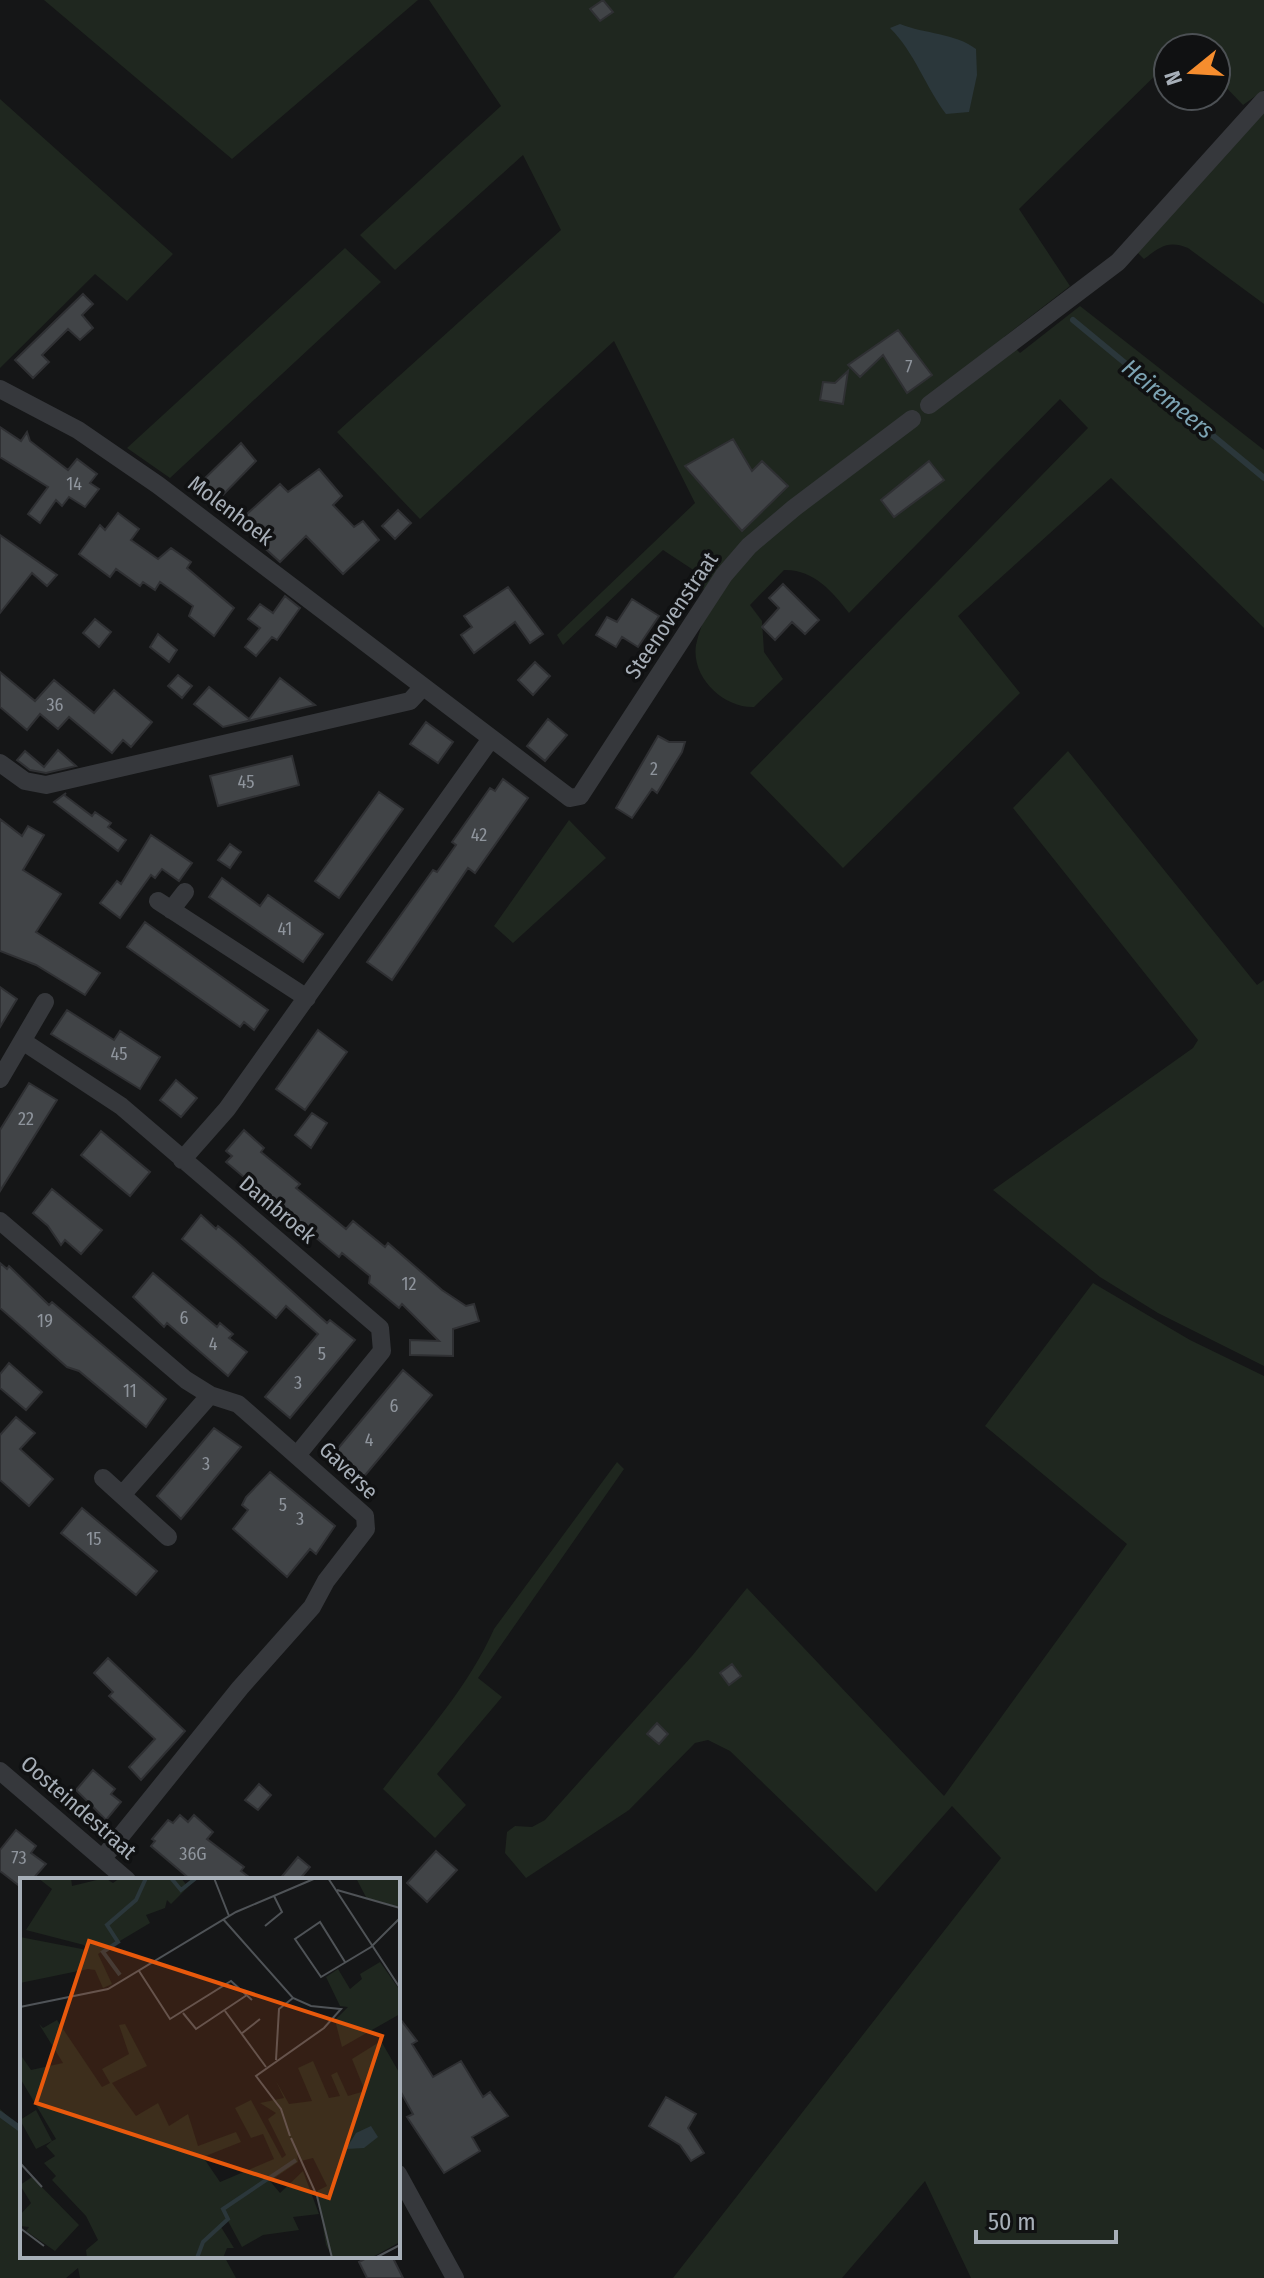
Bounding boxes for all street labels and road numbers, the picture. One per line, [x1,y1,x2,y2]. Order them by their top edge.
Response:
street label: Molenhoek [183,470,279,552]
street label: Steenovenstraat [619,546,724,684]
street label: Dambroek [234,1170,322,1250]
street label: Gaverse [314,1436,384,1505]
street label: Oosteindestraat [15,1750,143,1866]

